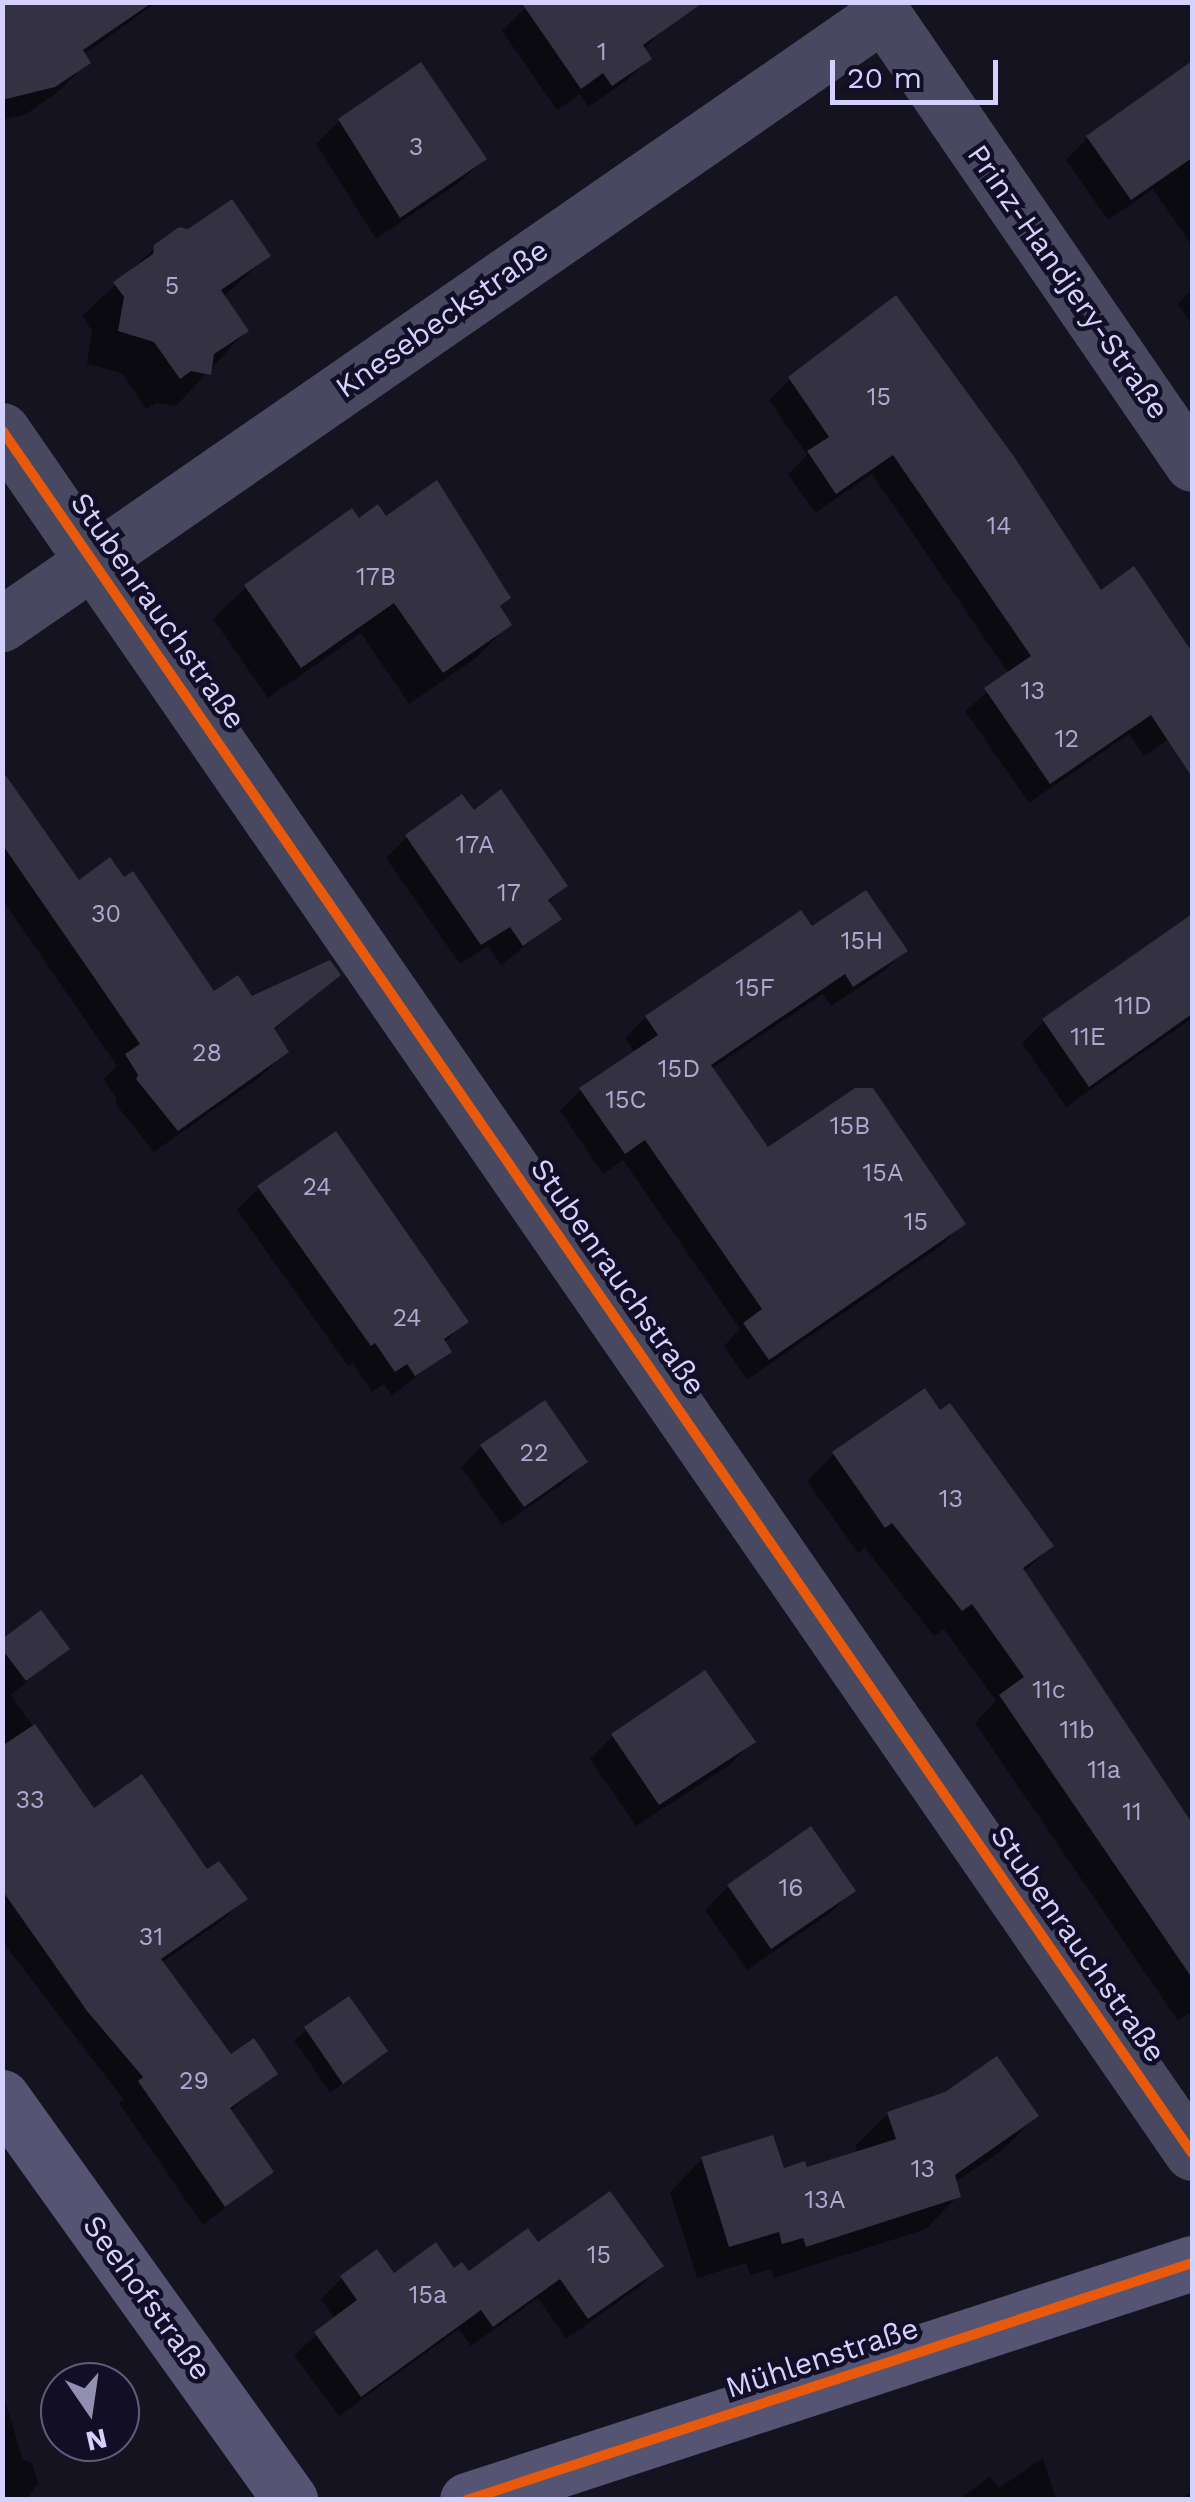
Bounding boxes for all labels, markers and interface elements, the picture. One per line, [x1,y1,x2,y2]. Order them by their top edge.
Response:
house number: 1 [597,37,607,67]
scale bar [835,40,1002,102]
text: 20 m [847,60,922,95]
house number: 3 [409,132,423,162]
street label: Prinz-Handjery-Straße [960,138,1176,426]
street label: Knesebeckstraße [329,232,555,406]
house number: 5 [165,271,179,301]
house number: 15 [867,382,891,412]
street label: Stubenrauchstraße [63,486,253,736]
house number: 14 [986,511,1012,541]
house number: 17B [356,562,396,592]
house number: 13 [1021,676,1045,706]
house number: 12 [1055,724,1079,754]
house number: 17A [456,830,494,860]
house number: 17 [497,878,521,908]
house number: 30 [91,899,121,929]
house number: 15H [841,926,883,956]
house number: 15F [735,973,775,1003]
house number: 11D [1114,991,1152,1021]
house number: 11E [1070,1022,1106,1052]
house number: 28 [192,1038,222,1068]
house number: 15D [658,1054,700,1084]
house number: 15C [605,1085,647,1115]
house number: 15B [830,1111,870,1141]
street label: Stubenrauchstraße [523,1152,713,1402]
house number: 15A [863,1158,903,1188]
house number: 24 [302,1172,332,1202]
house number: 15 [904,1207,928,1237]
house number: 24 [392,1303,422,1333]
house number: 22 [519,1438,549,1468]
house number: 13 [939,1484,963,1514]
house number: 11c [1032,1675,1066,1705]
house number: 11b [1059,1715,1095,1745]
house number: 11a [1087,1755,1121,1785]
house number: 33 [15,1785,45,1815]
house number: 11 [1122,1797,1142,1827]
street label: Stubenrauchstraße [983,1819,1173,2069]
house number: 16 [779,1873,803,1903]
house number: 31 [139,1922,163,1952]
house number: 29 [179,2066,209,2096]
house number: 13 [911,2154,935,2184]
house number: 13A [805,2185,845,2215]
street label: Seehofstraße [75,2209,219,2387]
house number: 15 [587,2240,611,2270]
house number: 15a [409,2280,447,2310]
street label: Mühlenstraße [721,2310,923,2406]
north arrow [40,2362,140,2462]
text: N [83,2421,110,2458]

